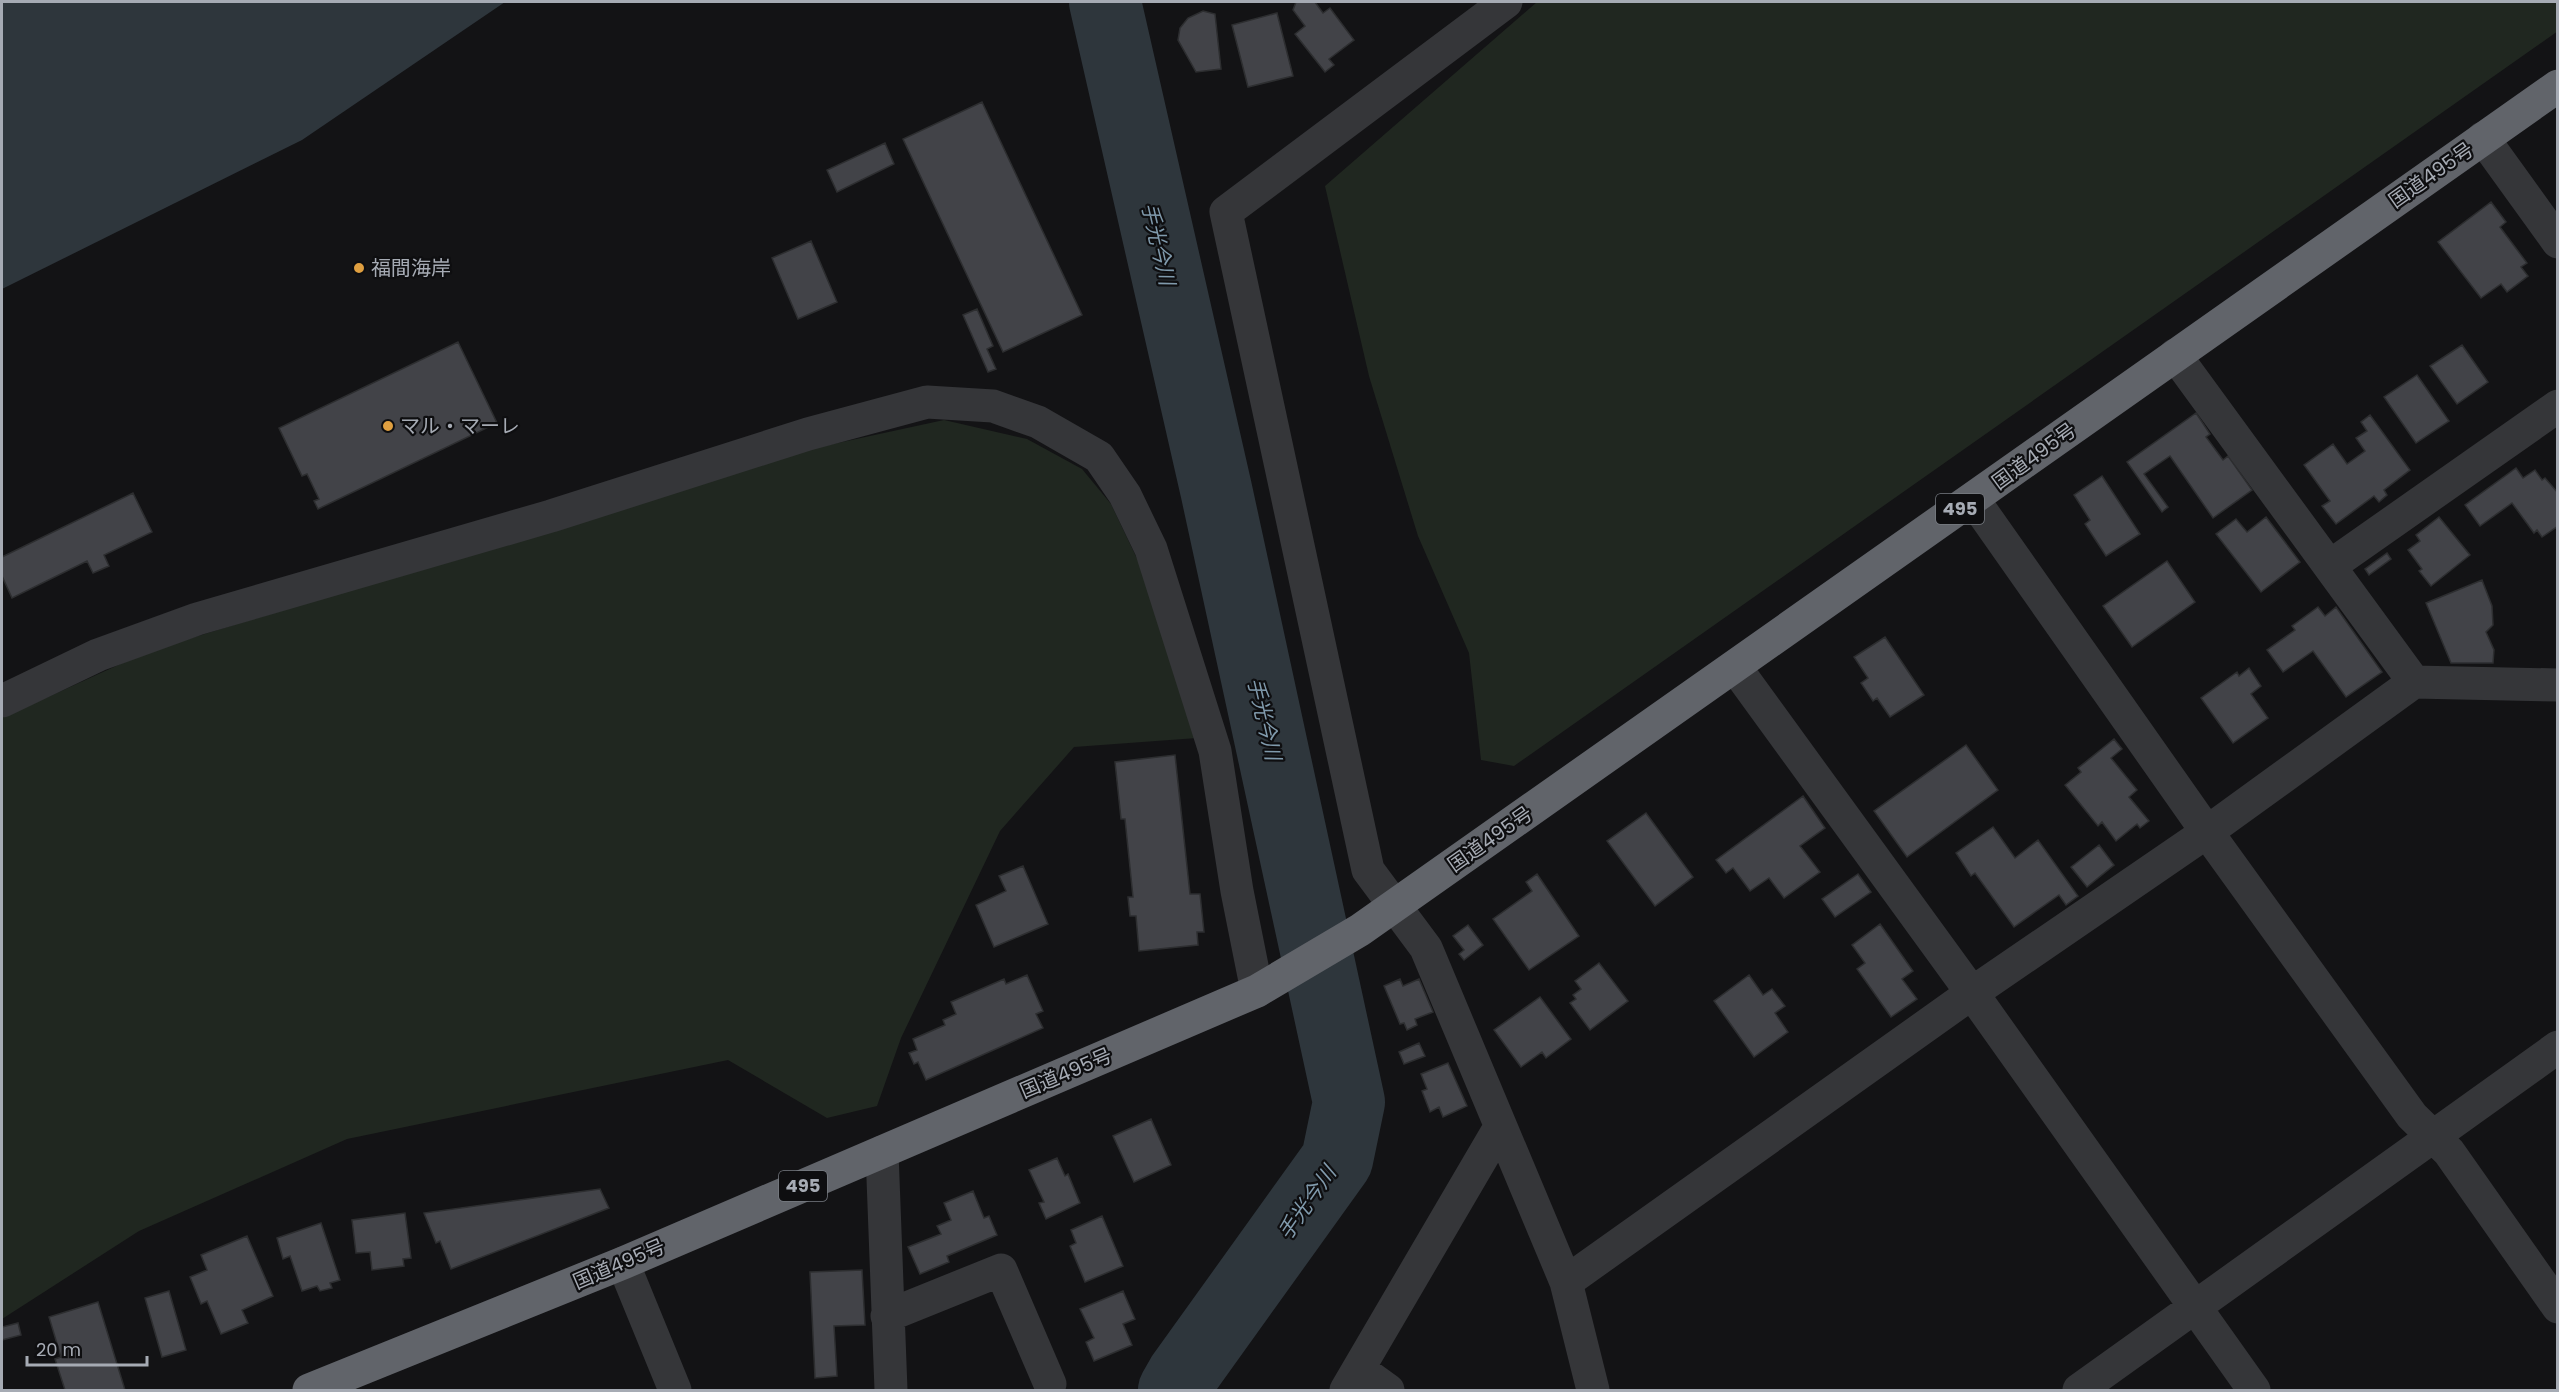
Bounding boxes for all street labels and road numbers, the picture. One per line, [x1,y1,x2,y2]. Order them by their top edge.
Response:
street label: 国道495号 [2383,135,2479,215]
street label: 国道495号 [1986,416,2082,496]
road number: 495 [1936,494,1984,524]
street label: 国道495号 [1442,799,1538,879]
street label: 国道495号 [1016,1041,1116,1105]
road number: 495 [779,1171,827,1201]
street label: 国道495号 [569,1232,669,1296]

